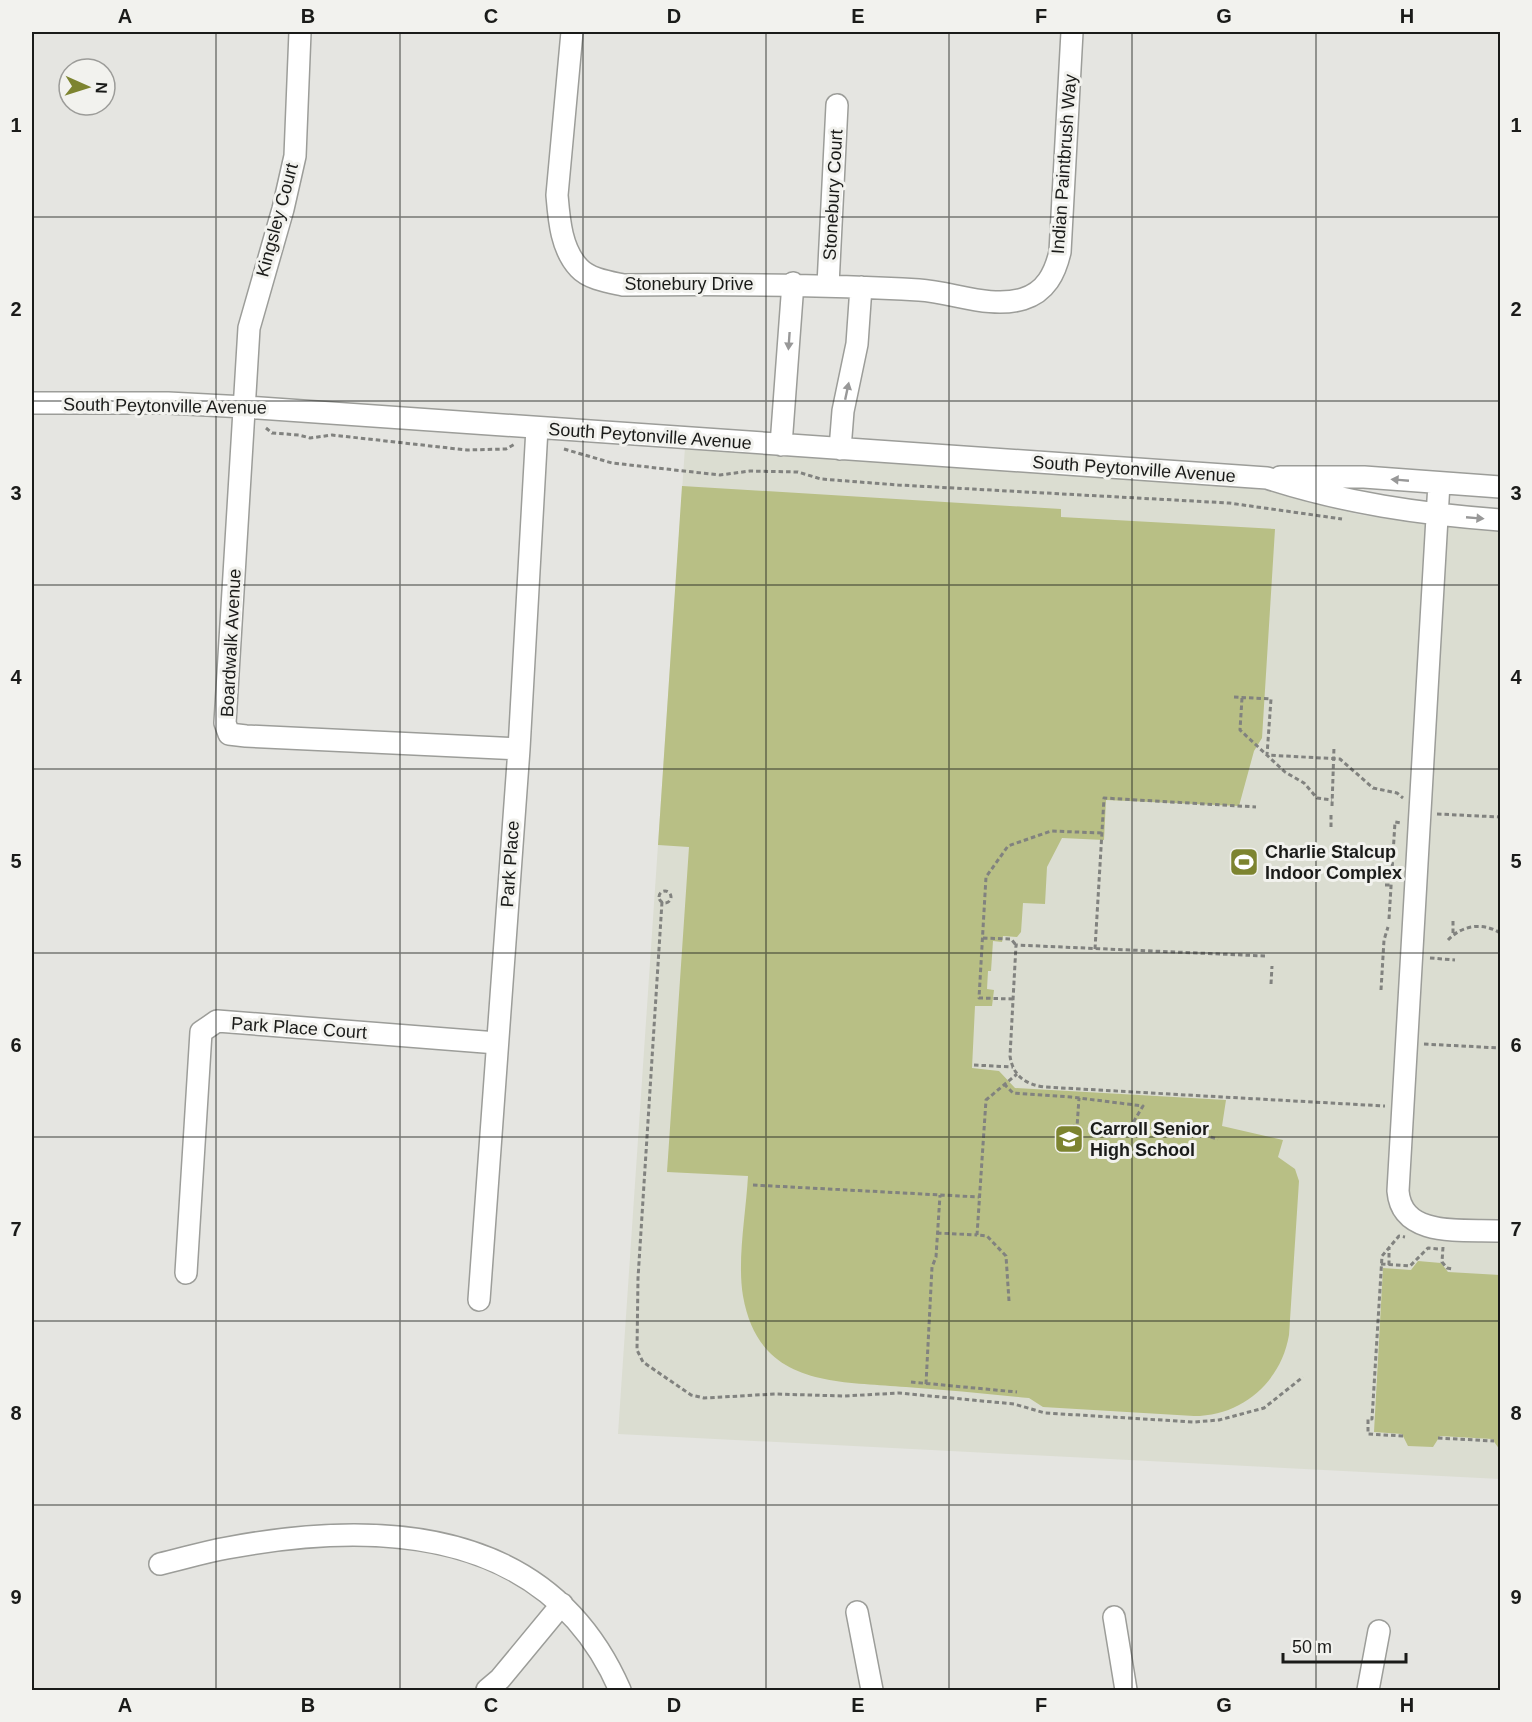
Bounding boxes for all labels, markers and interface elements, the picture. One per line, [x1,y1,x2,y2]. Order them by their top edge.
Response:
text: A [118,5,132,27]
text: B [301,5,315,27]
text: C [484,5,498,27]
text: D [667,5,681,27]
text: E [851,5,865,27]
text: F [1035,5,1047,27]
text: G [1216,5,1232,27]
text: H [1400,5,1414,27]
north arrow [57,57,117,117]
street label: Indian Paintbrush Way [1048,73,1080,255]
text: N [93,82,110,94]
text: 1 [10,114,22,136]
text: 1 [1510,114,1522,136]
street label: Stonebury Court [820,129,846,261]
street label: Kingsley Court [252,161,302,279]
street label: Stonebury Drive [624,274,754,294]
text: 2 [10,298,22,320]
text: 2 [1510,298,1522,320]
one-way arrow [784,332,794,351]
one-way arrow [843,381,852,400]
street label: South Peytonville Avenue [63,394,267,418]
street label: South Peytonville Avenue [548,419,752,453]
street label: South Peytonville Avenue [1032,452,1236,486]
one-way arrow [1391,475,1410,485]
text: 3 [10,482,22,504]
text: 3 [1510,482,1522,504]
one-way arrow [1466,513,1485,523]
street label: Boardwalk Avenue [217,568,245,718]
text: 4 [10,666,22,688]
text: 4 [1510,666,1522,688]
street label: Park Place [497,820,523,908]
place label: Charlie Stalcup Indoor Complex [1265,842,1402,883]
sports icon: Charlie Stalcup Indoor Complex [1228,846,1260,878]
text: 5 [10,850,22,872]
text: 5 [1510,850,1522,872]
street label: Park Place Court [230,1013,368,1043]
text: 6 [10,1034,22,1056]
text: 6 [1510,1034,1522,1056]
place label: Carroll Senior High School [1090,1119,1209,1160]
school or university icon: Carroll Senior High School [1053,1123,1085,1155]
text: 7 [10,1218,22,1240]
text: 7 [1510,1218,1522,1240]
text: 8 [10,1402,22,1424]
text: 8 [1510,1402,1522,1424]
text: 9 [10,1586,22,1608]
text: 9 [1510,1586,1522,1608]
scale bar [1283,1626,1406,1664]
text: 50 m [1292,1637,1332,1657]
text: A [118,1694,132,1716]
text: B [301,1694,315,1716]
text: C [484,1694,498,1716]
text: D [667,1694,681,1716]
text: E [851,1694,865,1716]
text: F [1035,1694,1047,1716]
text: G [1216,1694,1232,1716]
text: H [1400,1694,1414,1716]

